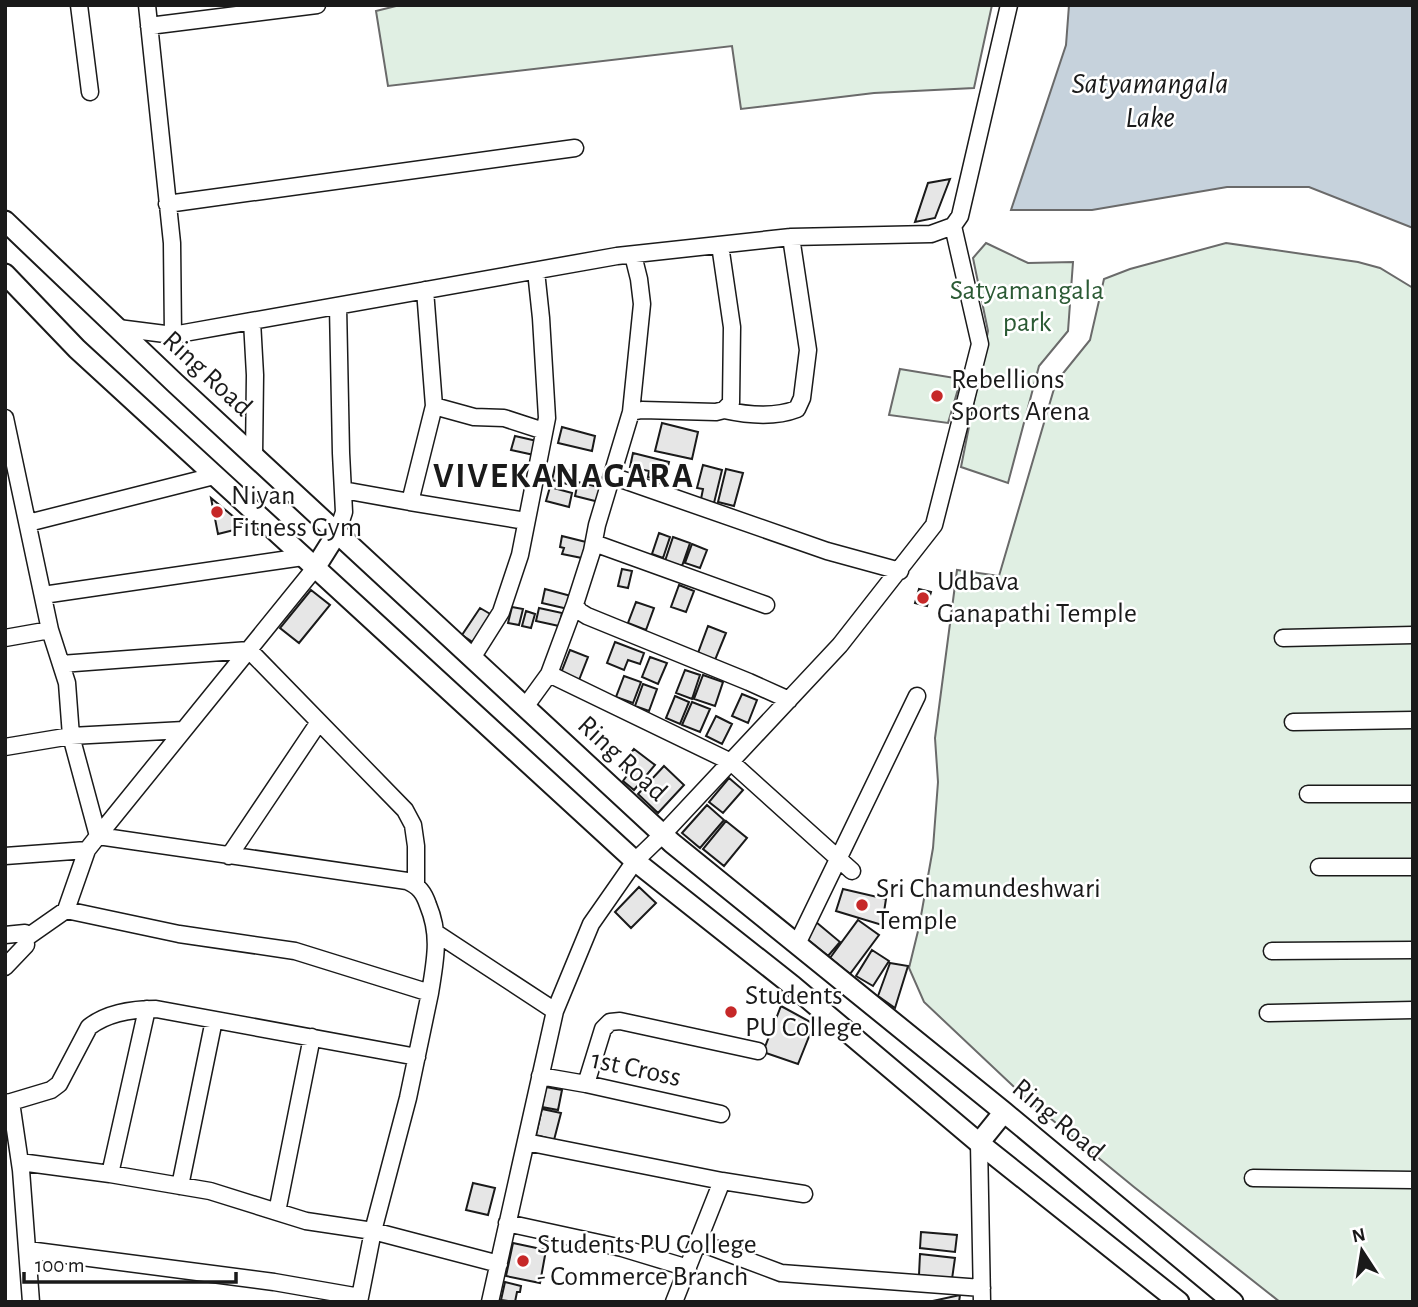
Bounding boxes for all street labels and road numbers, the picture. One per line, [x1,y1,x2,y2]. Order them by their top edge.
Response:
street label: Ring Road [157,326,257,422]
street label: Ring Road [572,711,672,807]
street label: 1st Cross [589,1046,683,1092]
street label: Ring Road [1007,1074,1109,1166]

